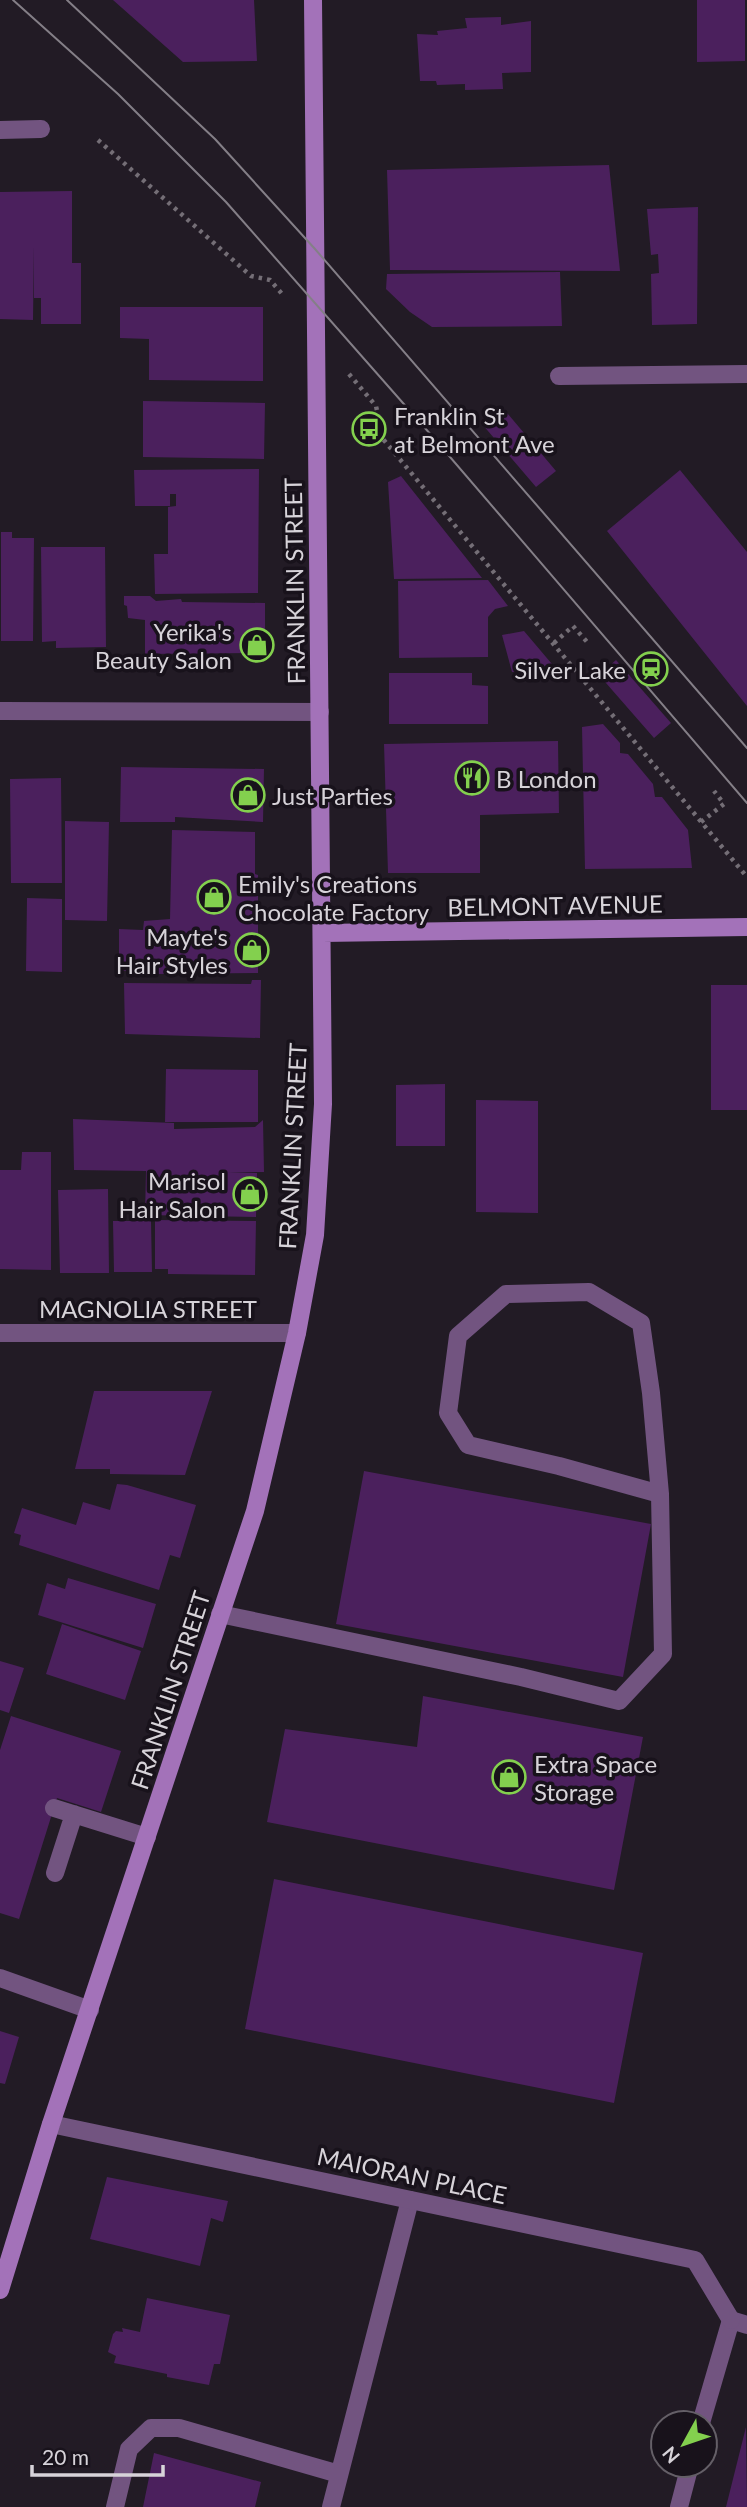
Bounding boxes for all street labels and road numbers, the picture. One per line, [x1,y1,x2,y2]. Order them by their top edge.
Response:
street label: FRANKLIN STREET [278,477,310,685]
street label: BELMONT AVENUE [447,889,663,921]
street label: FRANKLIN STREET [272,1042,312,1250]
street label: MAGNOLIA STREET [39,1294,257,1323]
street label: FRANKLIN STREET [124,1587,216,1793]
street label: MAIORAN PLACE [315,2141,509,2209]

